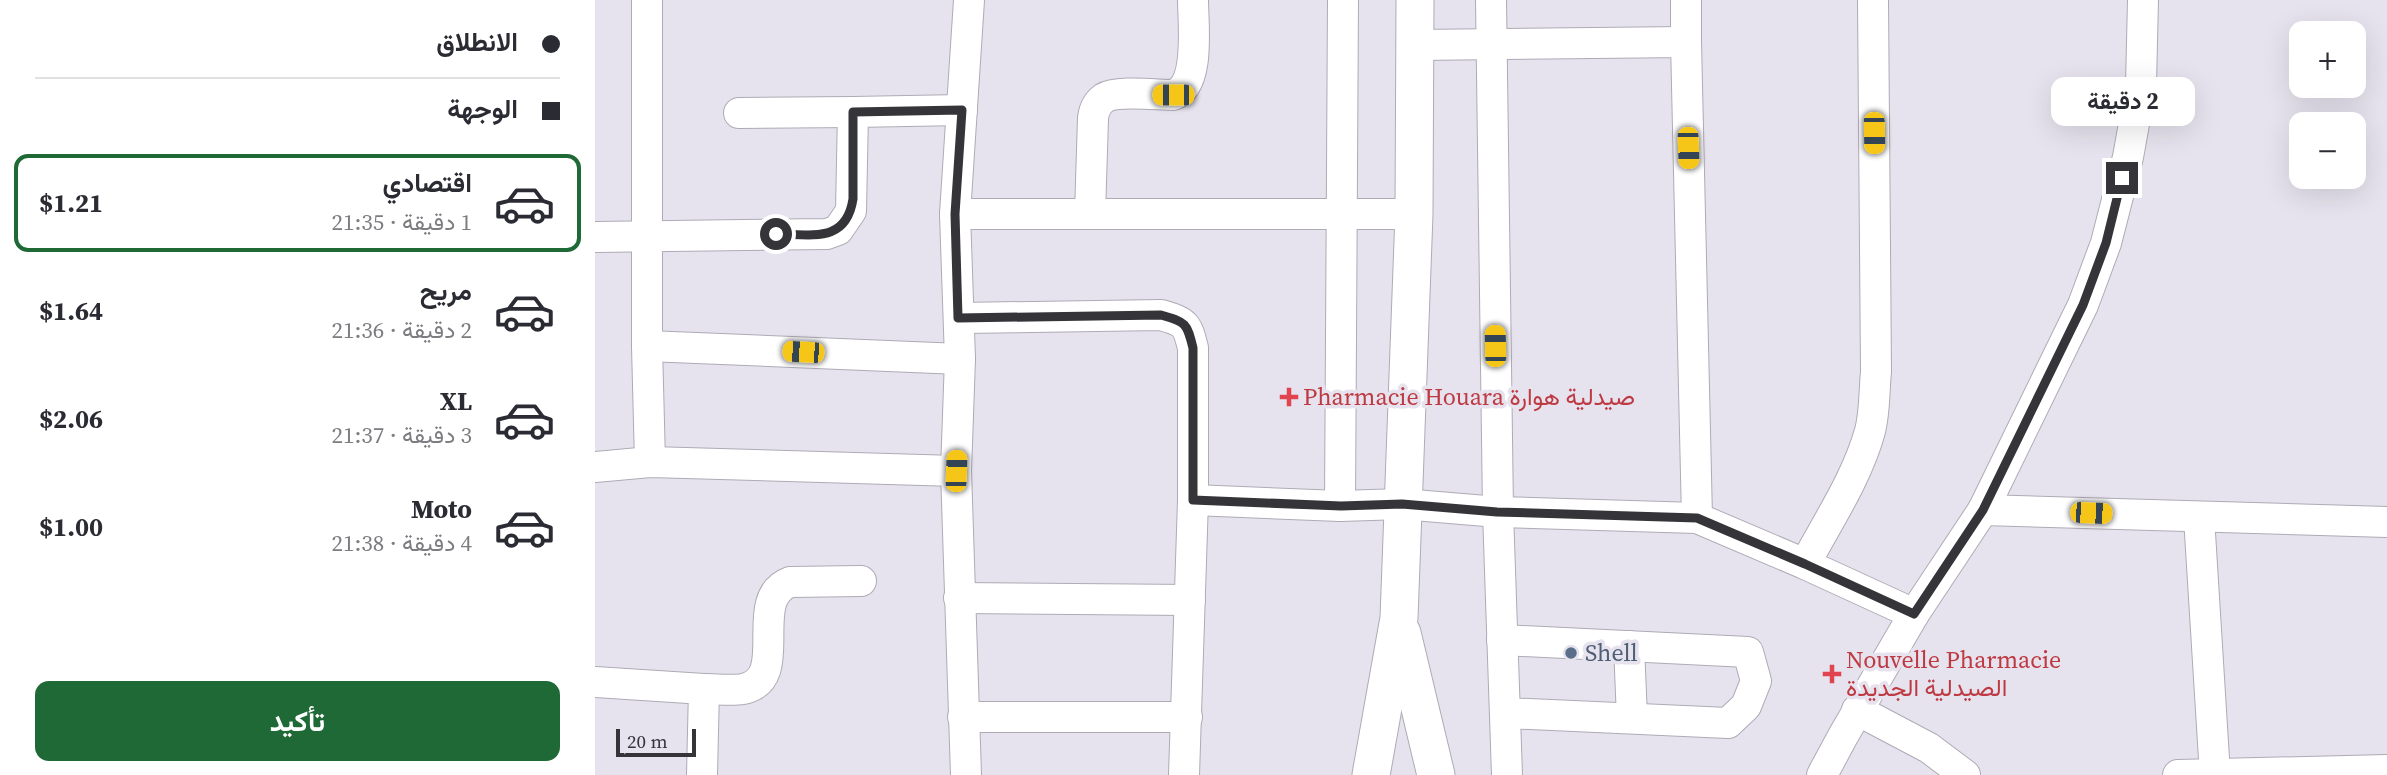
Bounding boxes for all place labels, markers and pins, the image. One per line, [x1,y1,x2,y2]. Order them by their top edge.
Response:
place label: Pharmacie Houara صيدلية هوارة [1303,380,1635,413]
marker: Pharmacie Houara صيدلية هوارة [1281,389,1297,405]
place label: Shell [1585,636,1638,669]
place label: Nouvelle Pharmacie الصيدلية الجديدة [1846,643,2061,704]
marker: Shell [1563,645,1579,661]
marker: Nouvelle Pharmacie الصيدلية الجديدة [1824,666,1840,682]

